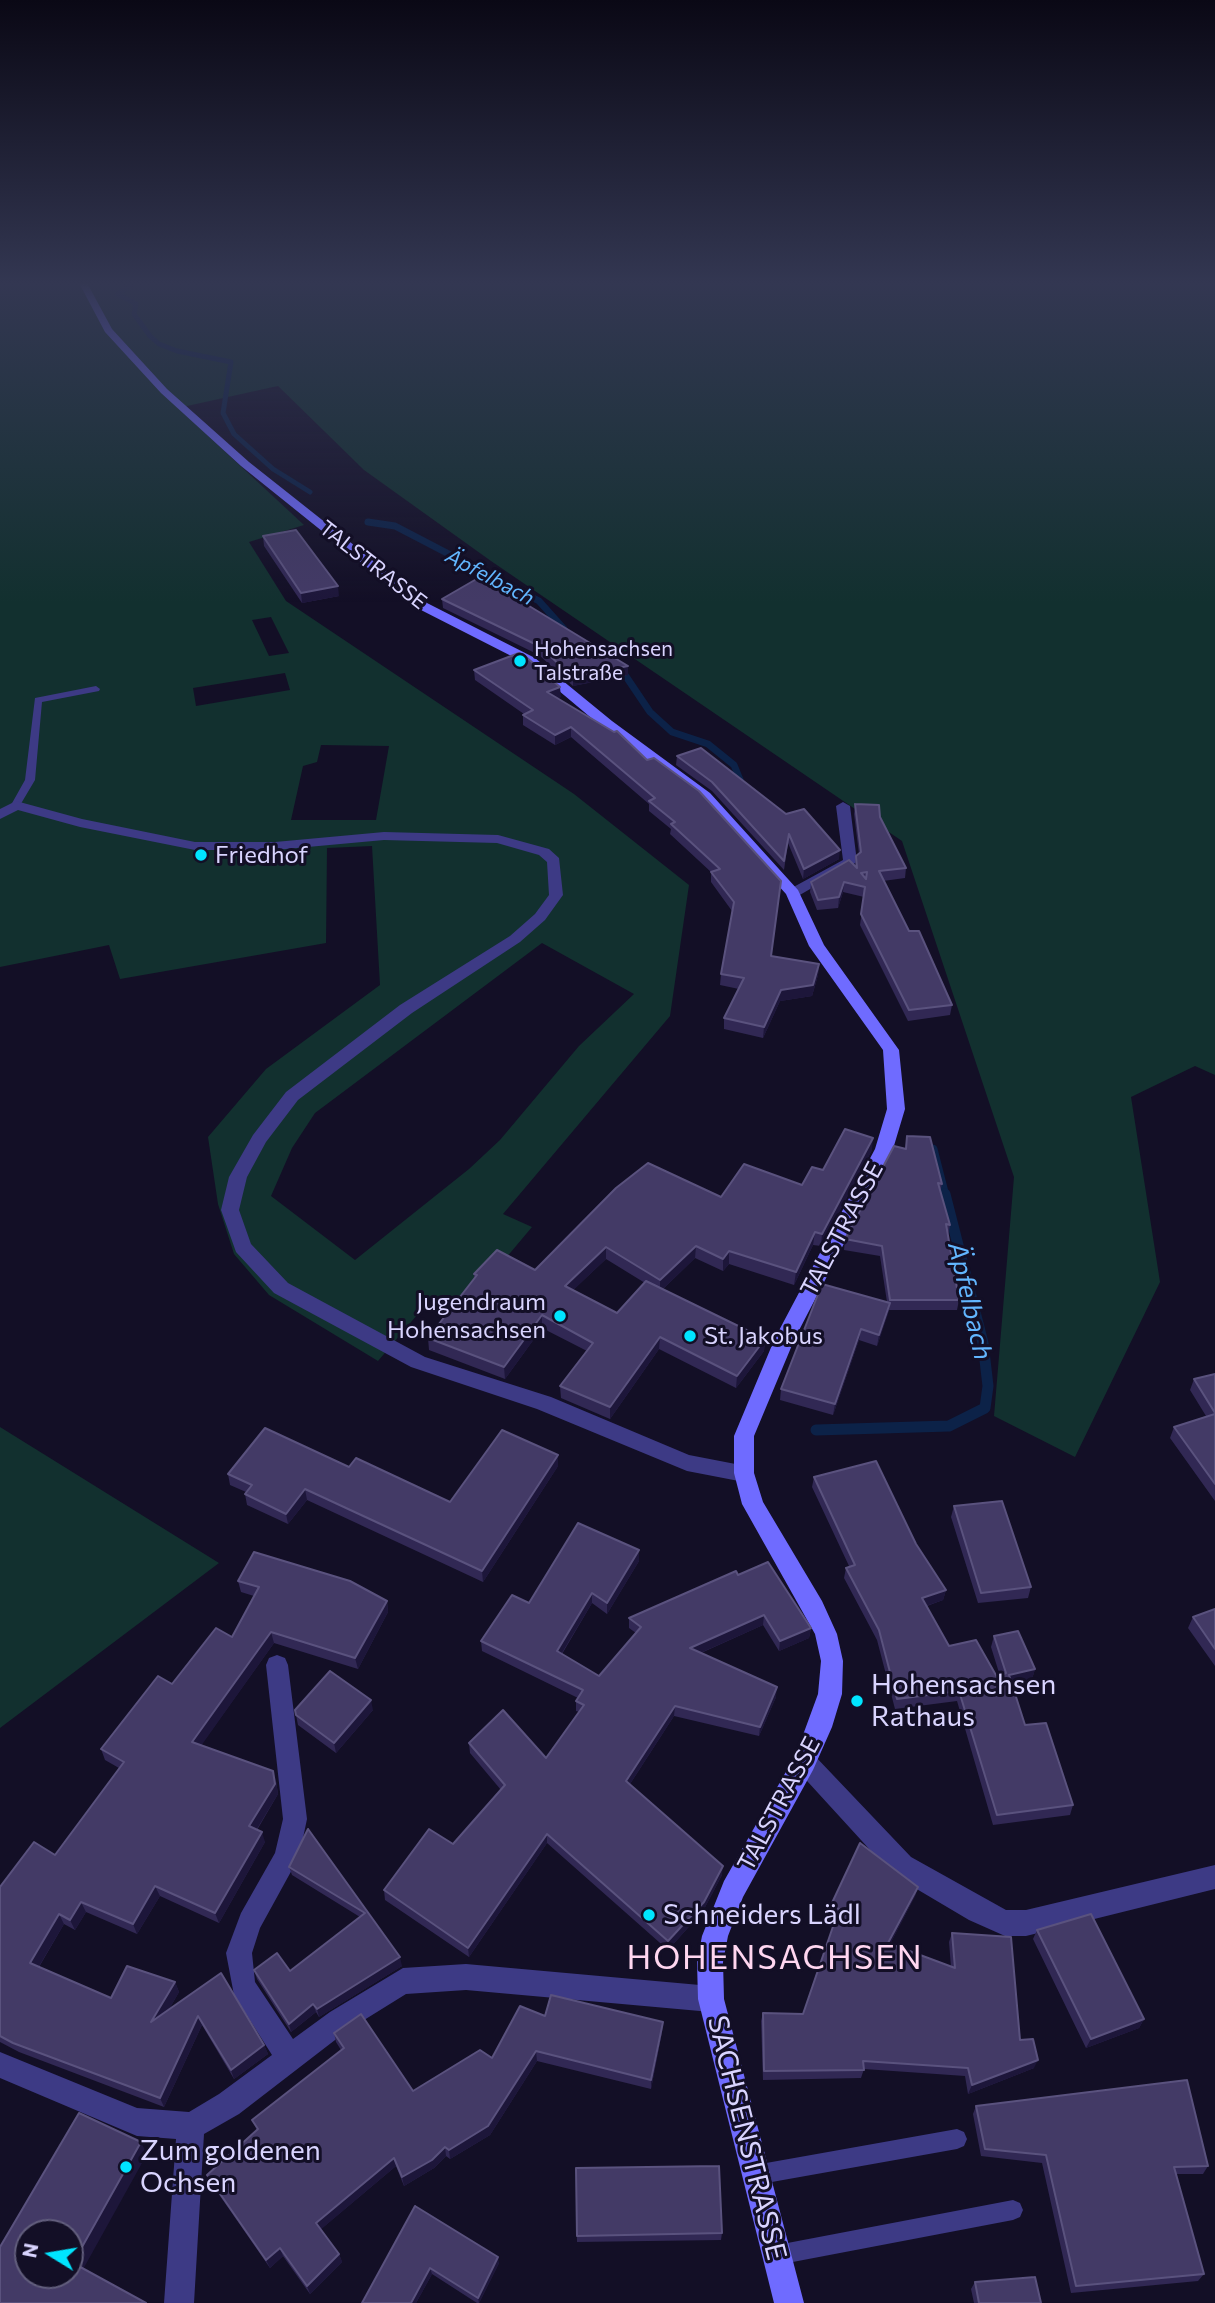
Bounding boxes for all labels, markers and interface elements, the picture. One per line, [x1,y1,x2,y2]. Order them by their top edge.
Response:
street label: TALSTRASSE [314,515,432,615]
water label: Äpfelbach [441,543,539,611]
place label: Hohensachsen Talstraße [534,636,673,686]
marker: Hohensachsen Talstraße [512,653,528,669]
place label: Friedhof [215,841,308,869]
marker: Friedhof [193,847,209,863]
street label: TALSTRASSE [795,1157,889,1301]
water label: Äpfelbach [941,1239,999,1363]
place label: Jugendraum Hohensachsen [387,1288,546,1344]
marker: Jugendraum Hohensachsen [552,1308,568,1324]
place label: St. Jakobus [704,1322,823,1350]
marker: St. Jakobus [682,1328,698,1344]
place label: Hohensachsen Rathaus [871,1668,1056,1734]
marker: Hohensachsen Rathaus [849,1693,865,1709]
street label: TALSTRASSE [732,1732,826,1876]
place label: Schneiders Lädl [663,1898,861,1932]
marker: Schneiders Lädl [641,1907,657,1923]
district label: HOHENSACHSEN [628,1938,922,1978]
street label: SACHSENSTRASSE [700,2012,794,2264]
place label: Zum goldenen Ochsen [140,2134,321,2200]
marker: Zum goldenen Ochsen [118,2159,134,2175]
north arrow [14,2219,84,2289]
text: N [17,2241,43,2259]

